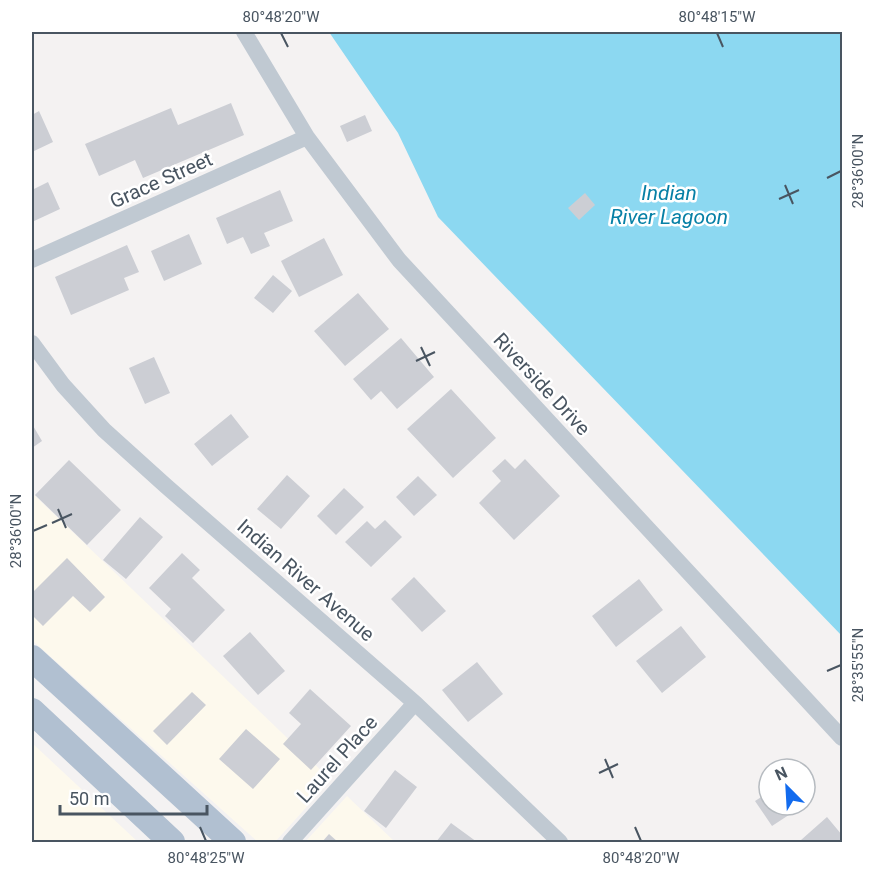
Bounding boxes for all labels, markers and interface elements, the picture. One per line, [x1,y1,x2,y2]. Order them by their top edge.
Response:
text: 80°48'20"W [243,8,319,26]
text: 80°48'15"W [679,8,755,26]
text: 28°36'00"N [849,134,867,208]
street label: Grace Street [106,147,216,213]
water label: Indian River Lagoon [610,181,728,229]
street label: Riverside Drive [489,328,595,440]
text: 28°36'00"N [7,494,25,568]
street label: Indian River Avenue [232,514,380,646]
text: 28°35'55"N [849,628,867,702]
street label: Laurel Place [292,710,382,808]
north arrow [757,757,817,817]
text: N [772,763,790,785]
scale bar [60,778,207,816]
text: 50 m [69,788,109,809]
text: 80°48'25"W [168,849,244,867]
text: 80°48'20"W [603,849,679,867]

